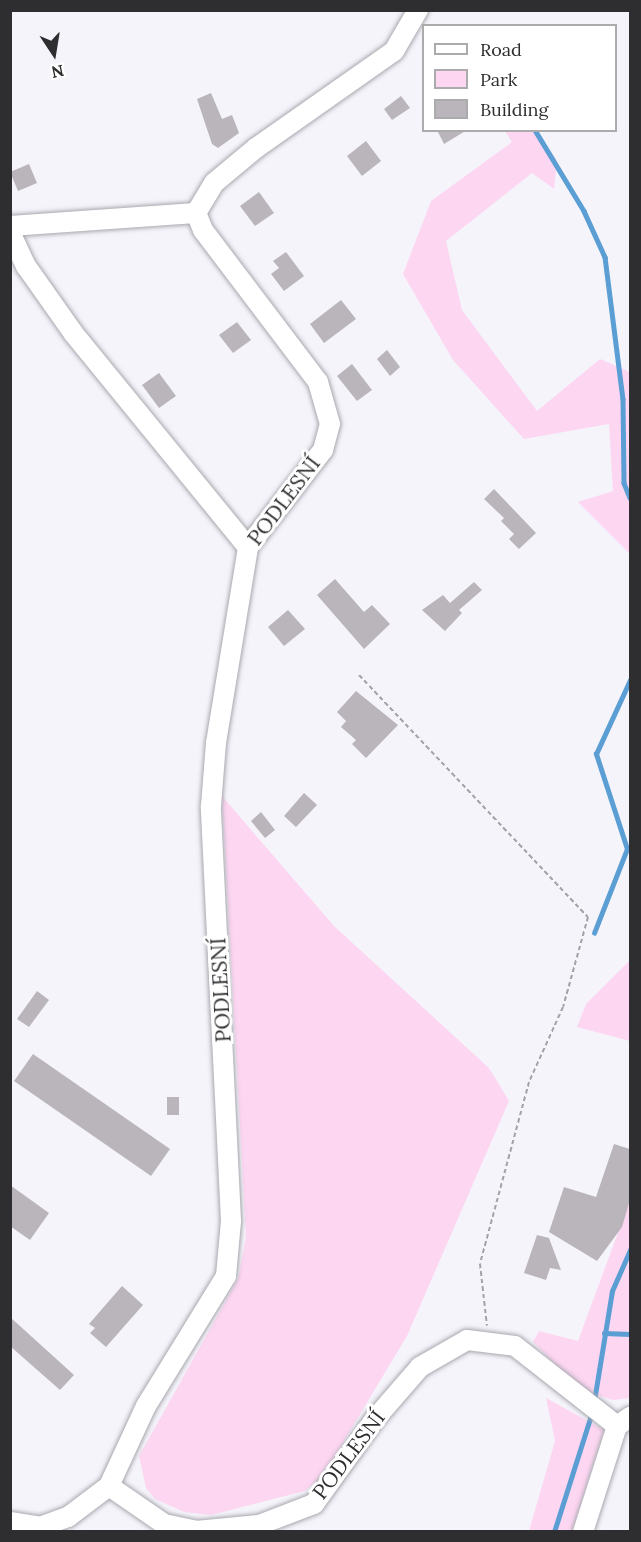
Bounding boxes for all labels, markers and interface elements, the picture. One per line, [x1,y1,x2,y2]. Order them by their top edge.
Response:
north arrow [24,24,84,84]
legend [422,24,617,132]
text: Road [480,38,522,61]
text: N [50,61,66,83]
text: Park [480,68,517,91]
text: Building [480,98,548,121]
street label: PODLESNÍ [242,452,326,550]
street label: PODLESNÍ [206,937,236,1043]
street label: PODLESNÍ [307,1406,391,1504]

